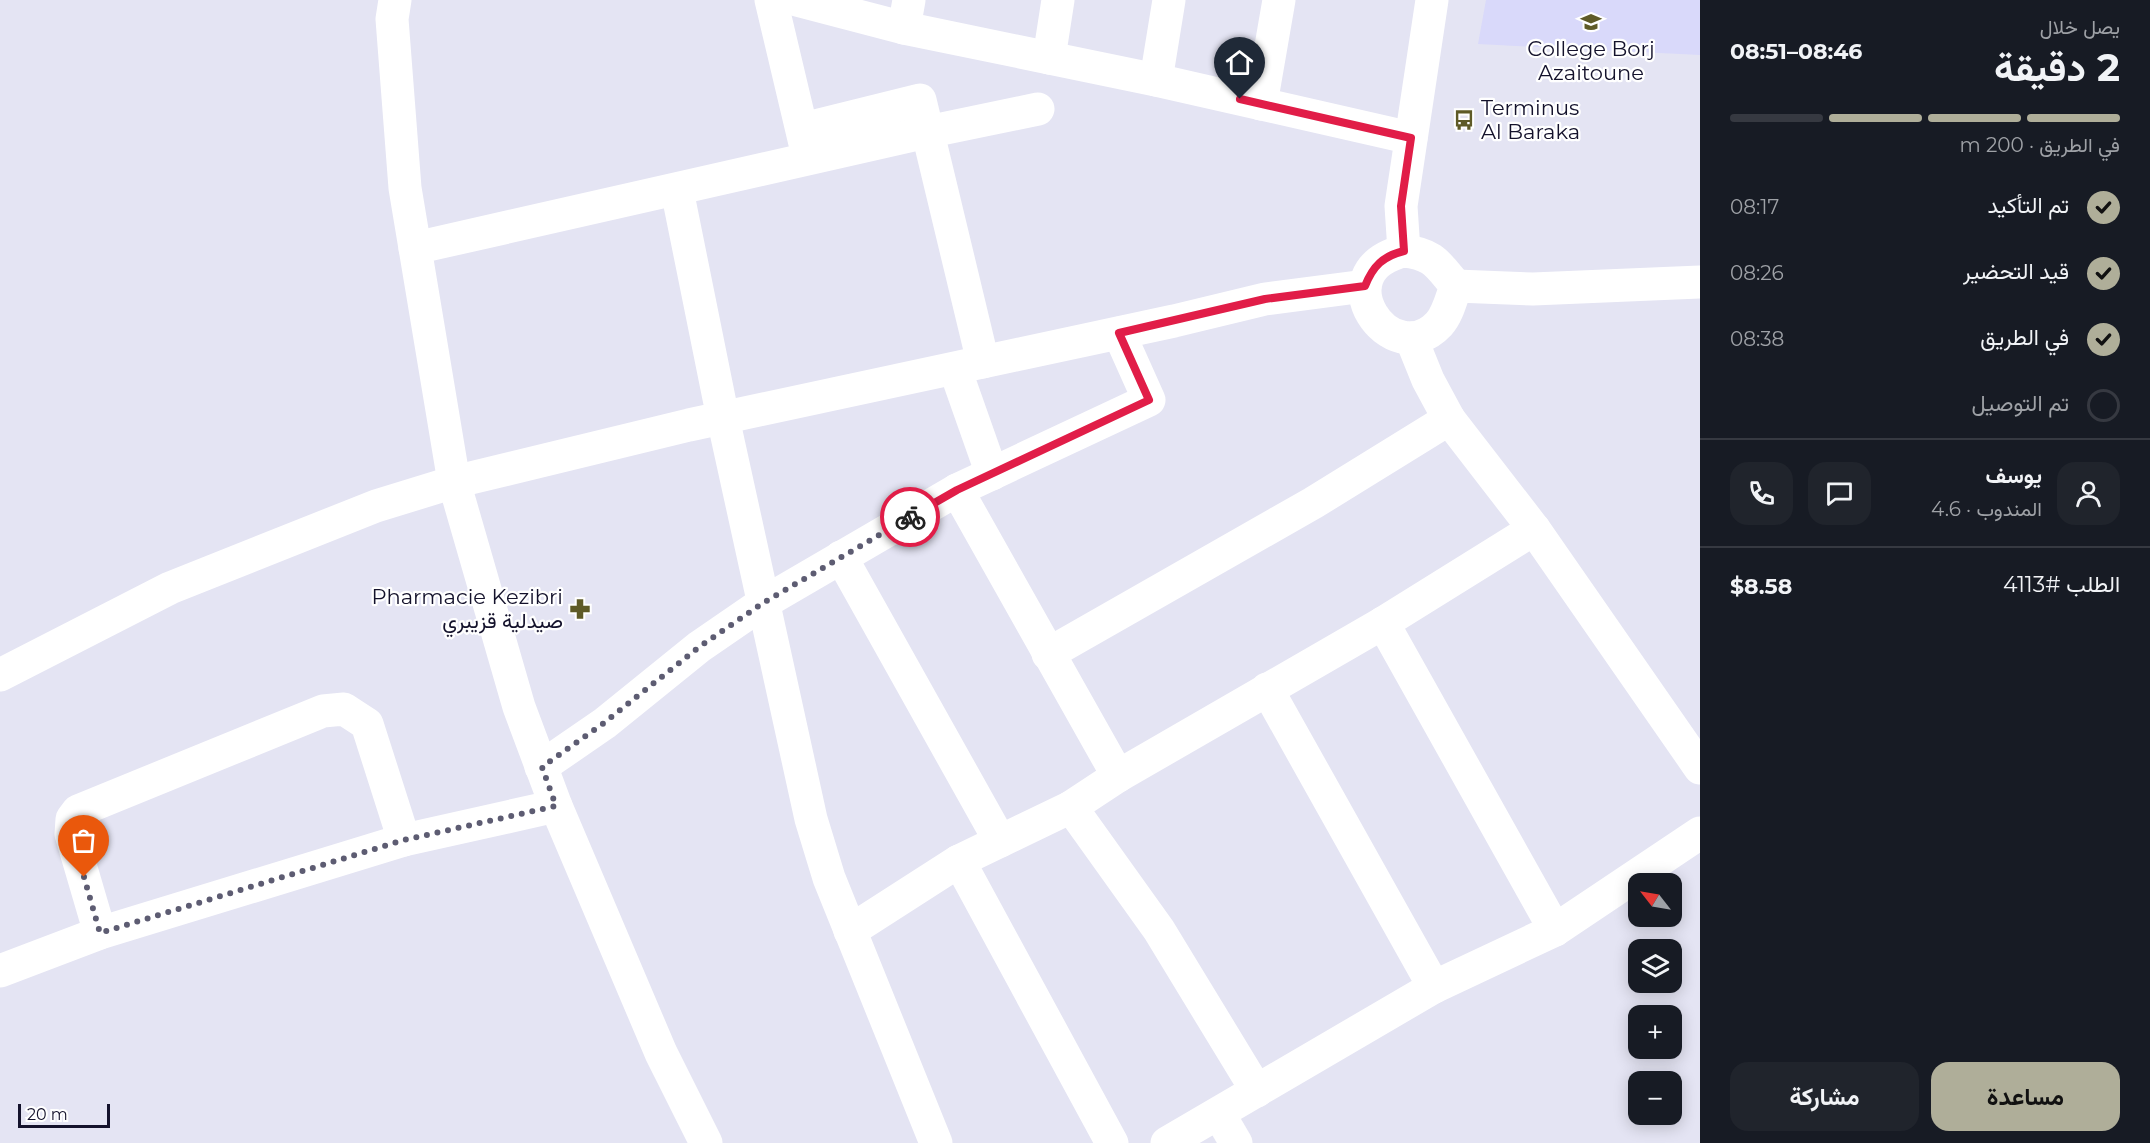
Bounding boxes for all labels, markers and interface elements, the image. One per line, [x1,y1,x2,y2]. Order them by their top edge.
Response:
school or university icon: College Borj Azaitoune [1579,10,1603,34]
text: يصل خلال [2040,15,2120,39]
place label: College Borj Azaitoune [1527,36,1655,85]
pin [1214,37,1265,99]
text: 08:46–08:51 [1730,38,1862,65]
text: 2 دقيقة [1994,43,2120,91]
icon: home [1223,46,1256,79]
place label: Terminus Al Baraka [1481,95,1580,144]
bus stop icon: Terminus Al Baraka [1452,108,1476,132]
text: في الطريق · 200 m [1960,133,2120,157]
icon: check [2087,191,2120,224]
text: تم التأكيد [1987,192,2069,219]
text: 08:17 [1730,195,1779,219]
icon: check [2087,257,2120,290]
text: قيد التحضير [1963,258,2069,285]
text: 08:26 [1730,261,1784,285]
icon: check [2087,323,2120,356]
text: في الطريق [1980,324,2069,351]
text: 08:38 [1730,327,1784,351]
text: تم التوصيل [1972,390,2069,417]
button: phone [1730,462,1793,525]
button: chat [1808,462,1871,525]
text: يوسف [1986,462,2042,489]
button: person [2057,462,2120,525]
courier [880,487,940,547]
text: المندوب · 4.6 [1931,497,2042,521]
icon: bike [894,501,927,534]
text: الطلب #4113 [2003,571,2120,598]
text: $8.58 [1730,573,1792,600]
place label: Pharmacie Kezibri صيدلية قزيبري [371,584,563,638]
pharmacy icon: Pharmacie Kezibri صيدلية قزيبري [568,597,592,621]
pin [58,815,109,877]
icon: bag [67,824,100,857]
north arrow [1628,873,1682,927]
map controls [1628,873,1682,1125]
button: layers [1628,939,1682,993]
button: + [1628,1005,1682,1059]
button: مشاركة [1730,1062,1919,1131]
button: مساعدة [1931,1062,2120,1131]
button: − [1628,1071,1682,1125]
scale bar [18,1101,110,1128]
text: 20 m [27,1105,68,1124]

